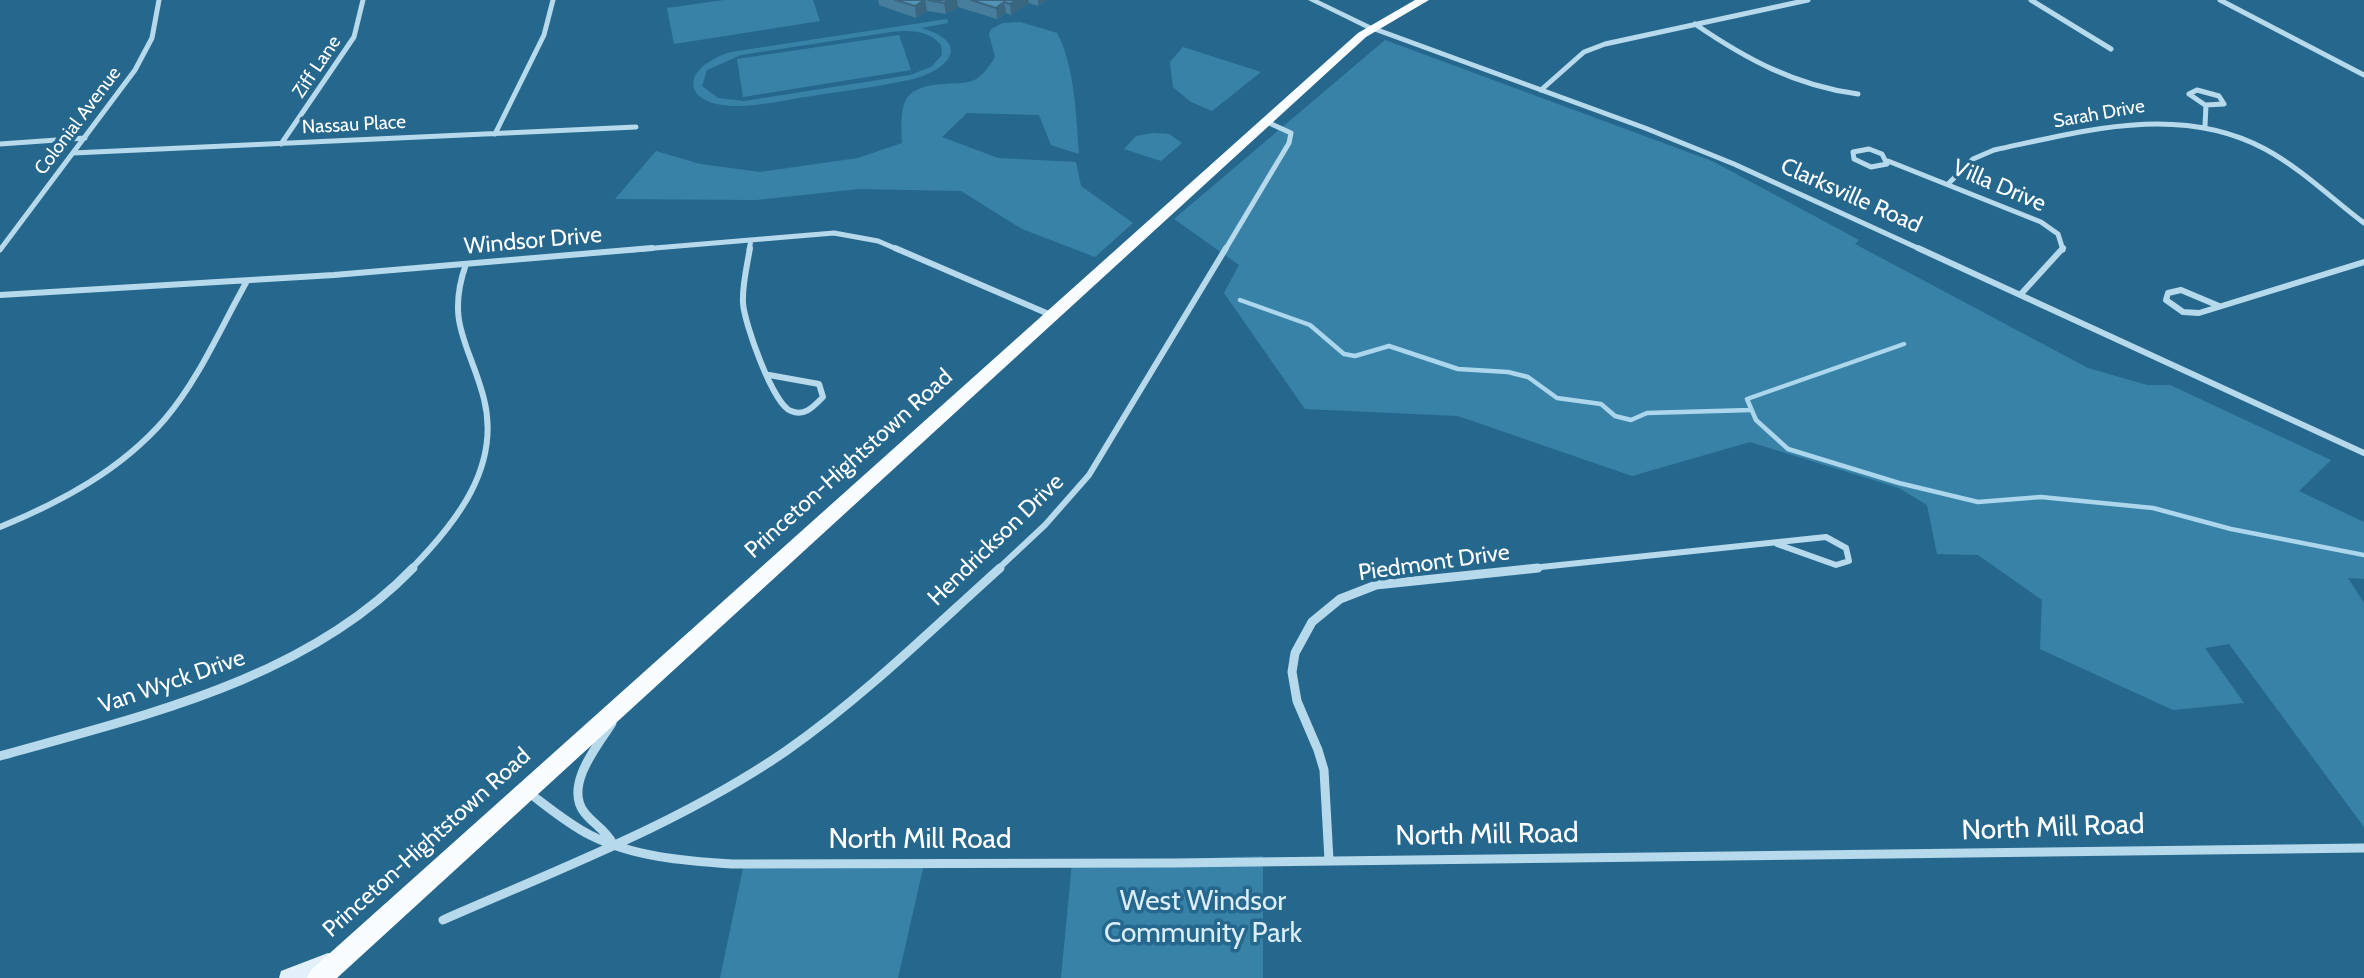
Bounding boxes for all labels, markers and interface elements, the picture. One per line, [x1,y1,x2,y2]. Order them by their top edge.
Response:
street label: Ziff Lane [288,32,346,102]
street label: Colonial Avenue [30,62,126,180]
street label: Sarah Drive [2052,95,2146,133]
street label: Nassau Place [301,111,407,139]
street label: Clarksville Road [1776,153,1926,239]
street label: Villa Drive [1948,154,2050,218]
street label: Windsor Drive [463,221,603,261]
street label: Princeton-Hightstown Road [740,364,958,564]
street label: Hendrickson Drive [922,468,1070,612]
street label: Piedmont Drive [1357,539,1511,587]
street label: Van Wyck Drive [95,644,249,720]
street label: Princeton-Hightstown Road [318,743,536,943]
street label: North Mill Road [1961,808,2145,848]
street label: North Mill Road [1395,817,1579,853]
street label: North Mill Road [828,823,1012,857]
park label: West Windsor Community Park [1104,885,1302,951]

